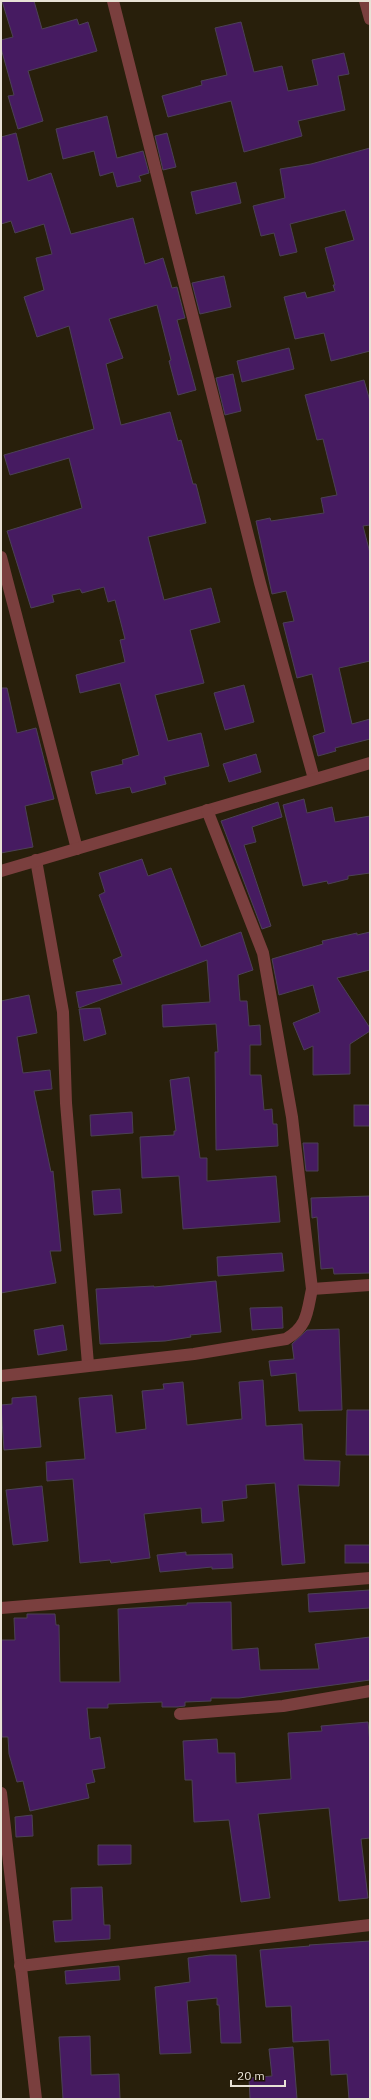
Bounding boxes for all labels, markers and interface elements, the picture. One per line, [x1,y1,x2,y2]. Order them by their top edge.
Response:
scale bar [231,2062,285,2088]
text: 20 m [237,2068,265,2083]

